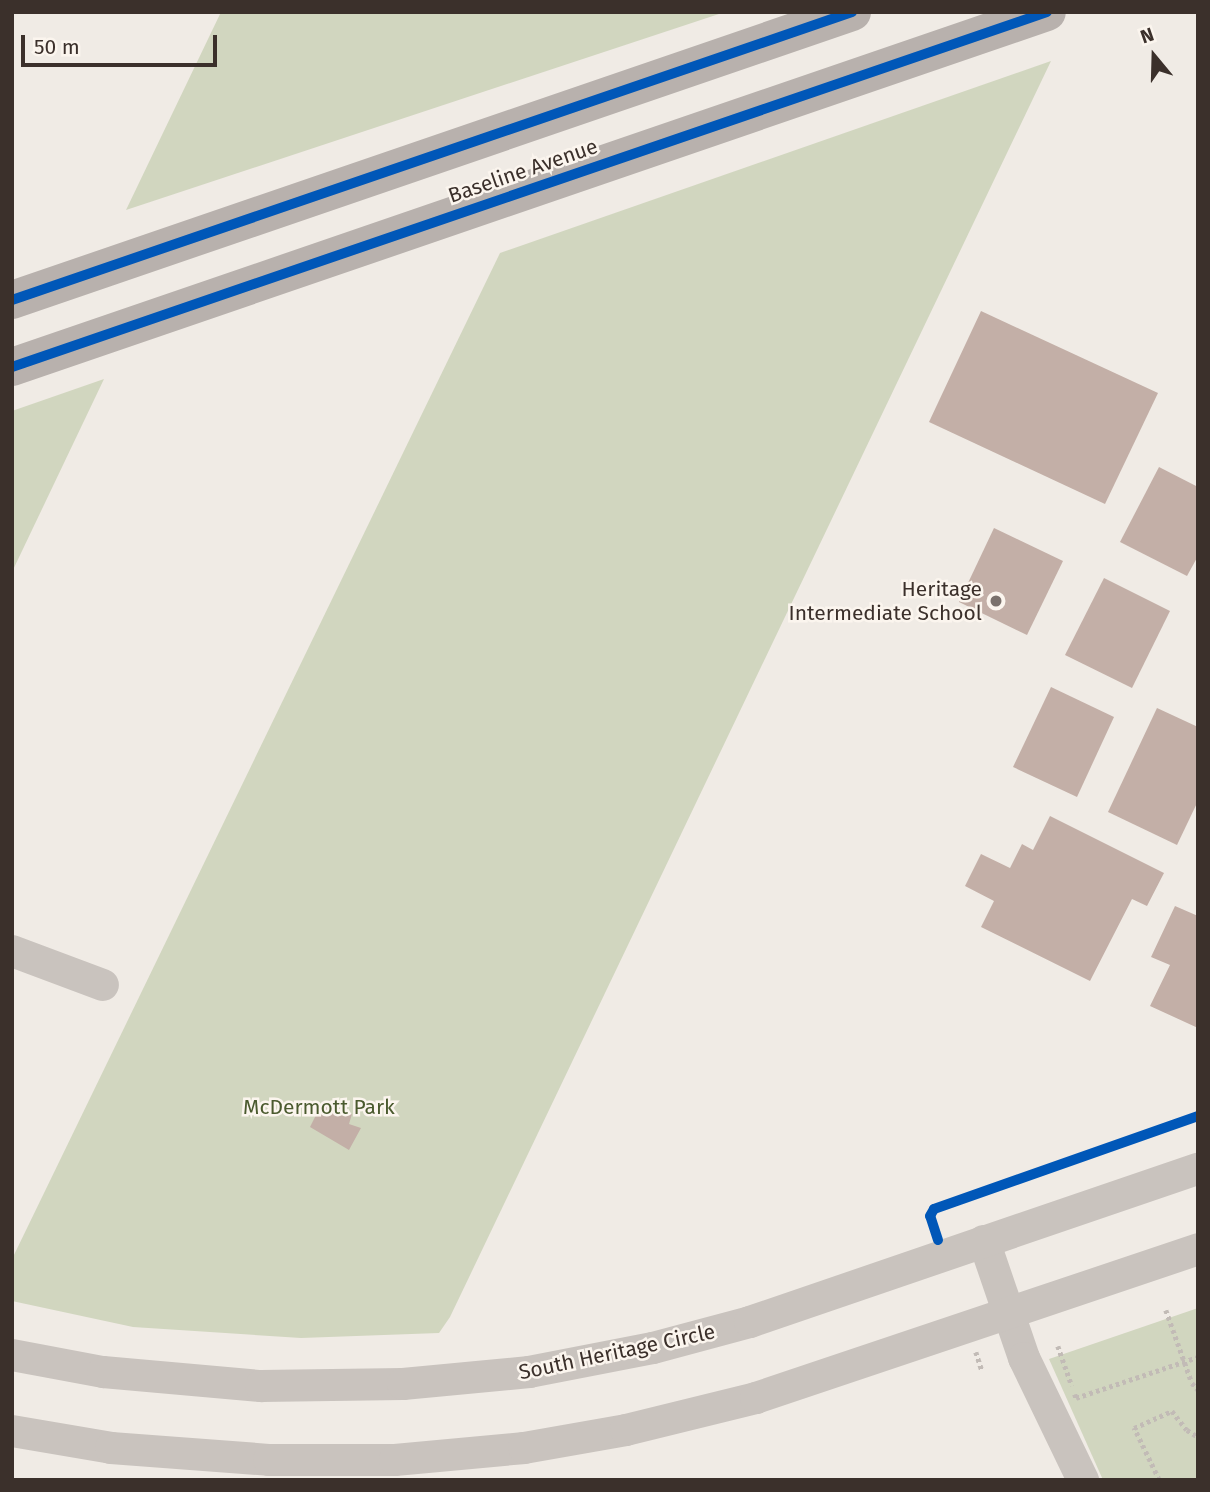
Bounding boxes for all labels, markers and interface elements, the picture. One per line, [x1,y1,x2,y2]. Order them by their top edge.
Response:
scale bar [24,21,220,65]
north arrow [1119,21,1189,91]
text: N [1137,23,1157,49]
text: 50 m [34,34,80,60]
street label: Baseline Avenue [445,134,601,208]
place label: Heritage Intermediate School [789,576,982,626]
marker: Heritage Intermediate School [988,593,1004,609]
park label: McDermott Park [243,1094,395,1120]
street label: South Heritage Circle [517,1319,717,1385]

